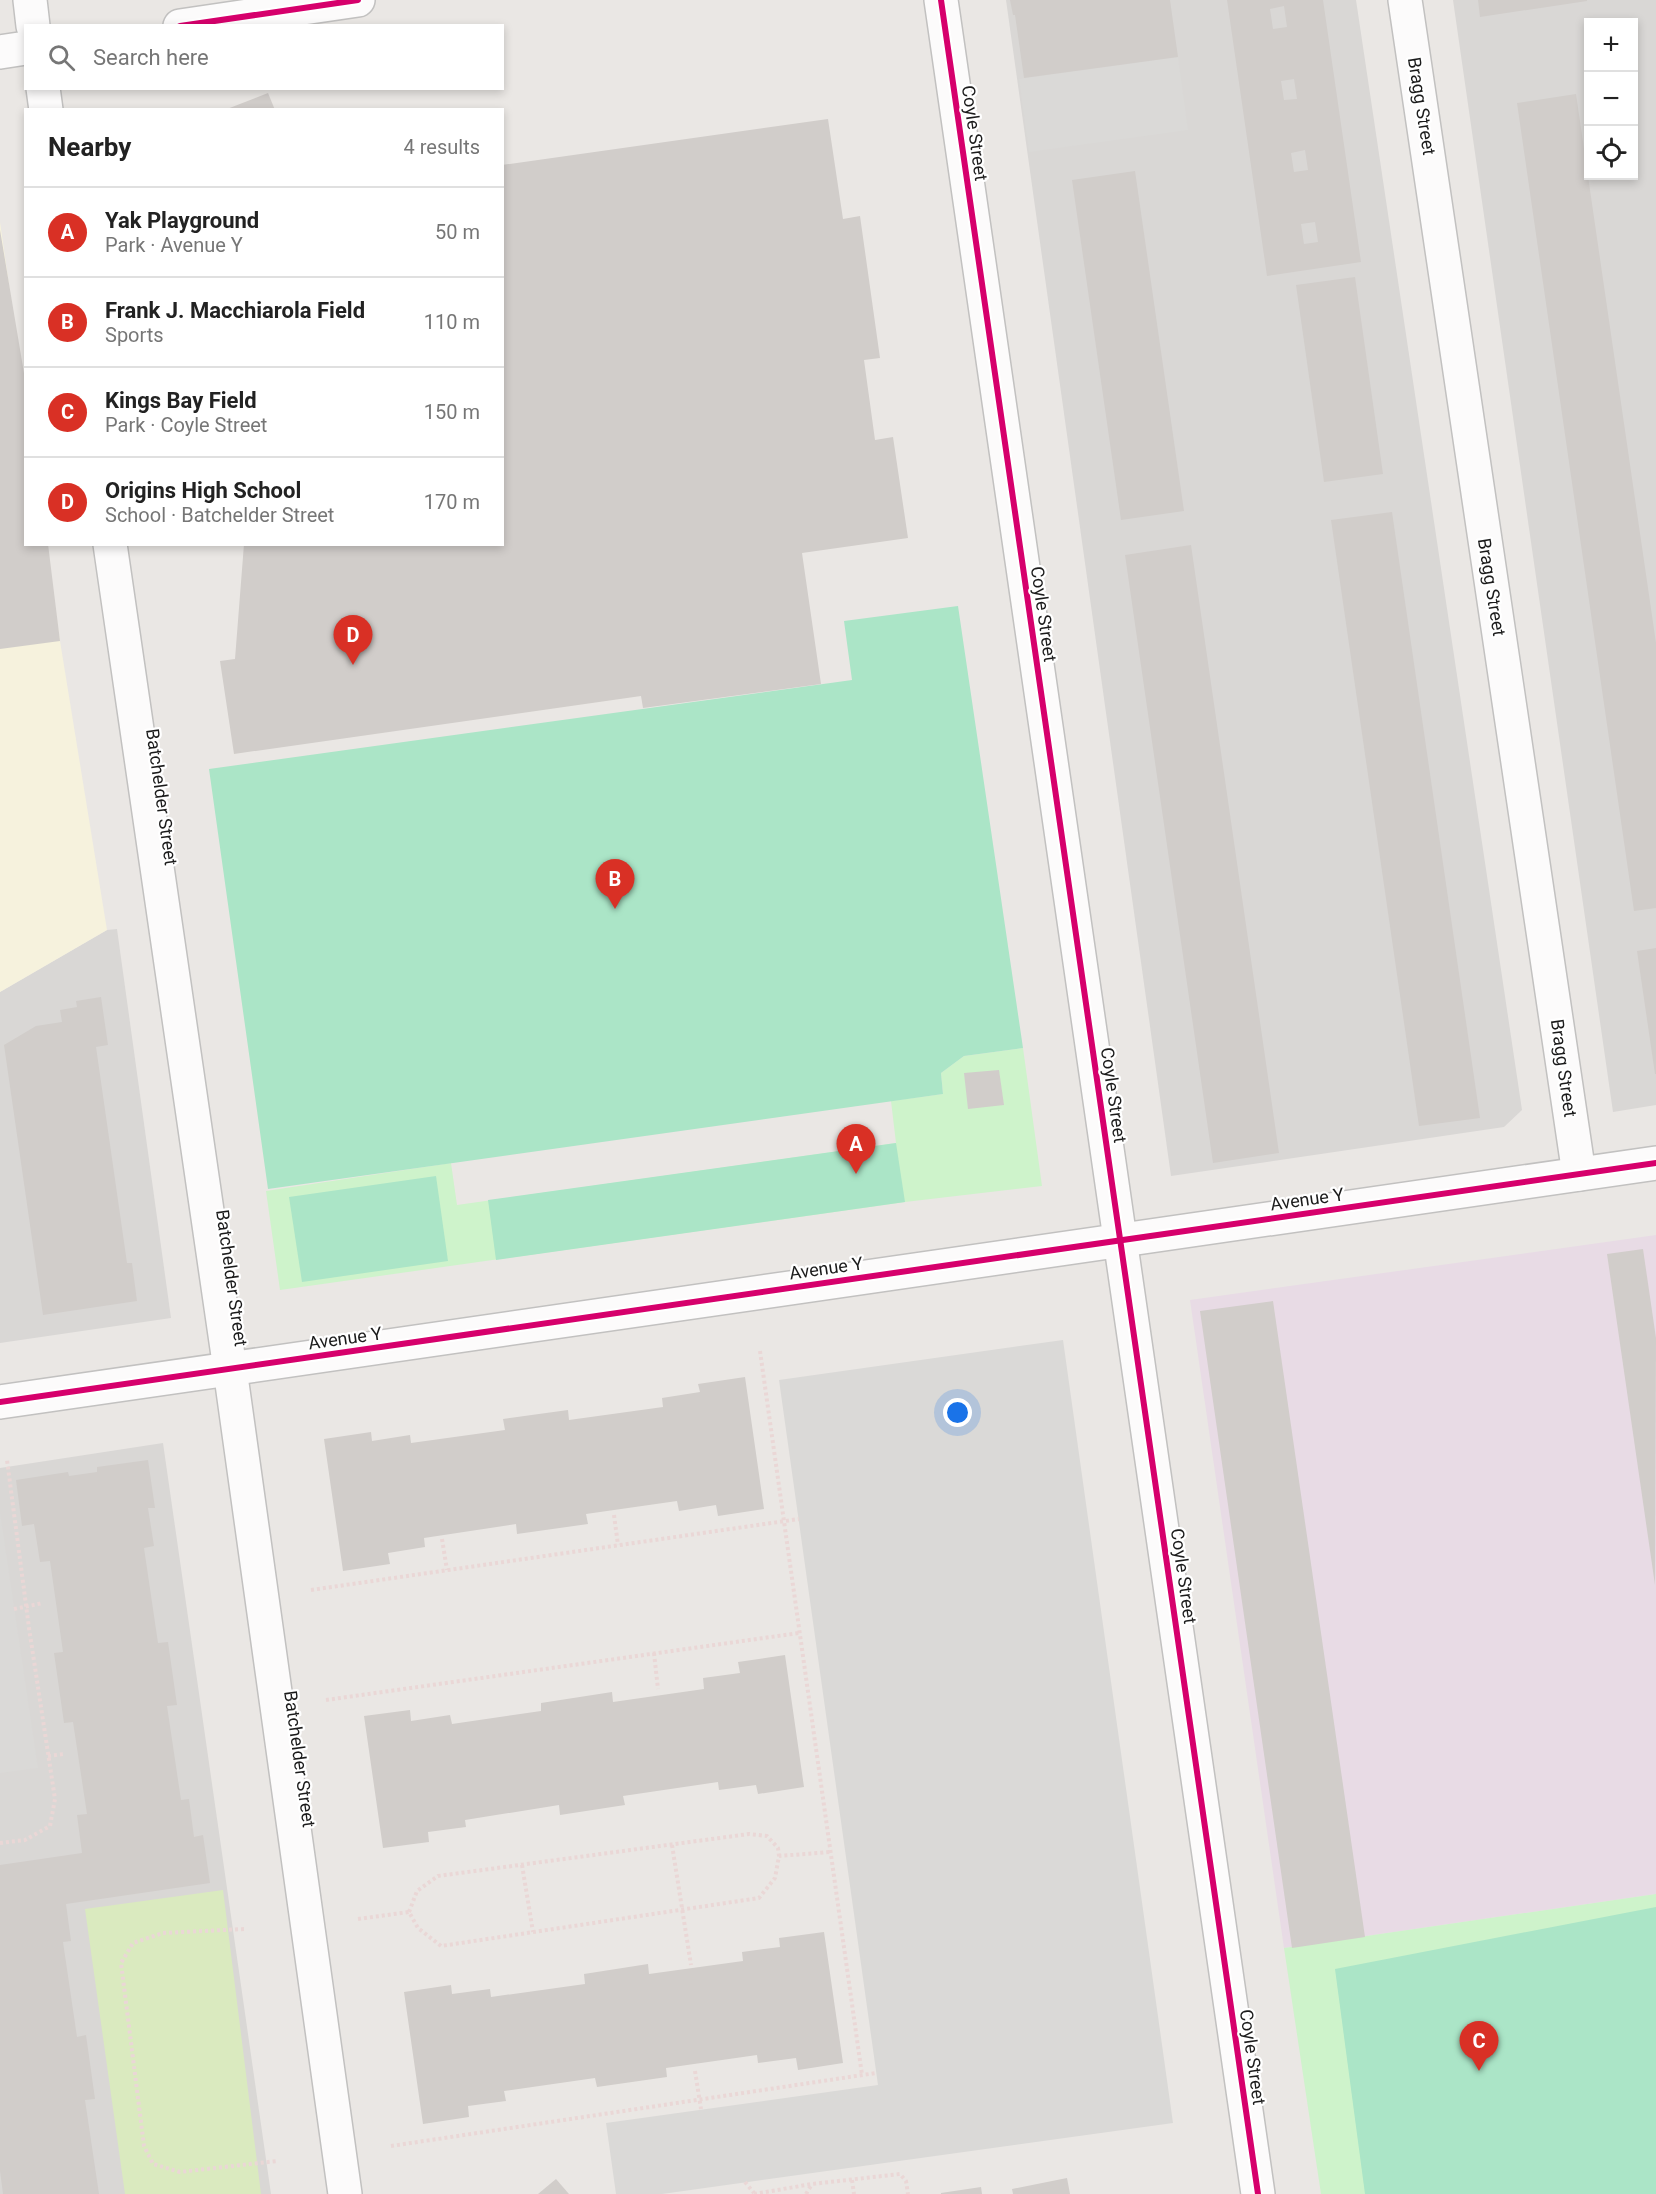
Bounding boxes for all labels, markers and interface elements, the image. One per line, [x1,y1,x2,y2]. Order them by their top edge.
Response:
map controls [1584,18,1638,180]
button: + [1584,18,1638,72]
search box [24,24,504,90]
icon: search [45,41,78,74]
text: Search here [93,45,209,70]
street label: Bragg Street [1404,56,1440,157]
button: − [1584,72,1638,126]
street label: Coyle Street [958,84,992,182]
button: locate [1584,126,1638,180]
text: Nearby [48,132,131,162]
text: 4 results [404,135,480,159]
text: Yak Playground [105,208,259,233]
text: A [61,220,74,244]
text: 50 m [435,220,480,244]
text: Park · Avenue Y [105,233,243,257]
text: Frank J. Macchiarola Field [105,298,365,323]
text: B [61,310,74,334]
text: 110 m [424,310,480,334]
text: Sports [105,323,164,347]
text: Kings Bay Field [105,388,257,413]
text: C [61,400,74,424]
text: 150 m [424,400,480,424]
text: Park · Coyle Street [105,413,267,437]
text: Origins High School [105,478,301,503]
text: D [61,490,74,514]
text: 170 m [424,490,480,514]
text: School · Batchelder Street [105,503,334,527]
street label: Bragg Street [1474,537,1510,638]
street label: Coyle Street [1027,565,1061,663]
pin: D [334,616,372,665]
street label: Batchelder Street [142,727,182,867]
pin: B [596,860,634,909]
street label: Bragg Street [1547,1018,1581,1119]
street label: Coyle Street [1097,1046,1131,1144]
pin: A [836,1124,876,1174]
street label: Avenue Y [1269,1183,1345,1215]
street label: Batchelder Street [212,1208,252,1348]
street label: Avenue Y [788,1252,864,1284]
street label: Avenue Y [307,1322,383,1354]
your location [943,1398,972,1427]
street label: Coyle Street [1167,1527,1201,1625]
street label: Batchelder Street [280,1689,320,1829]
street label: Coyle Street [1236,2008,1270,2106]
pin: C [1460,2022,1498,2071]

